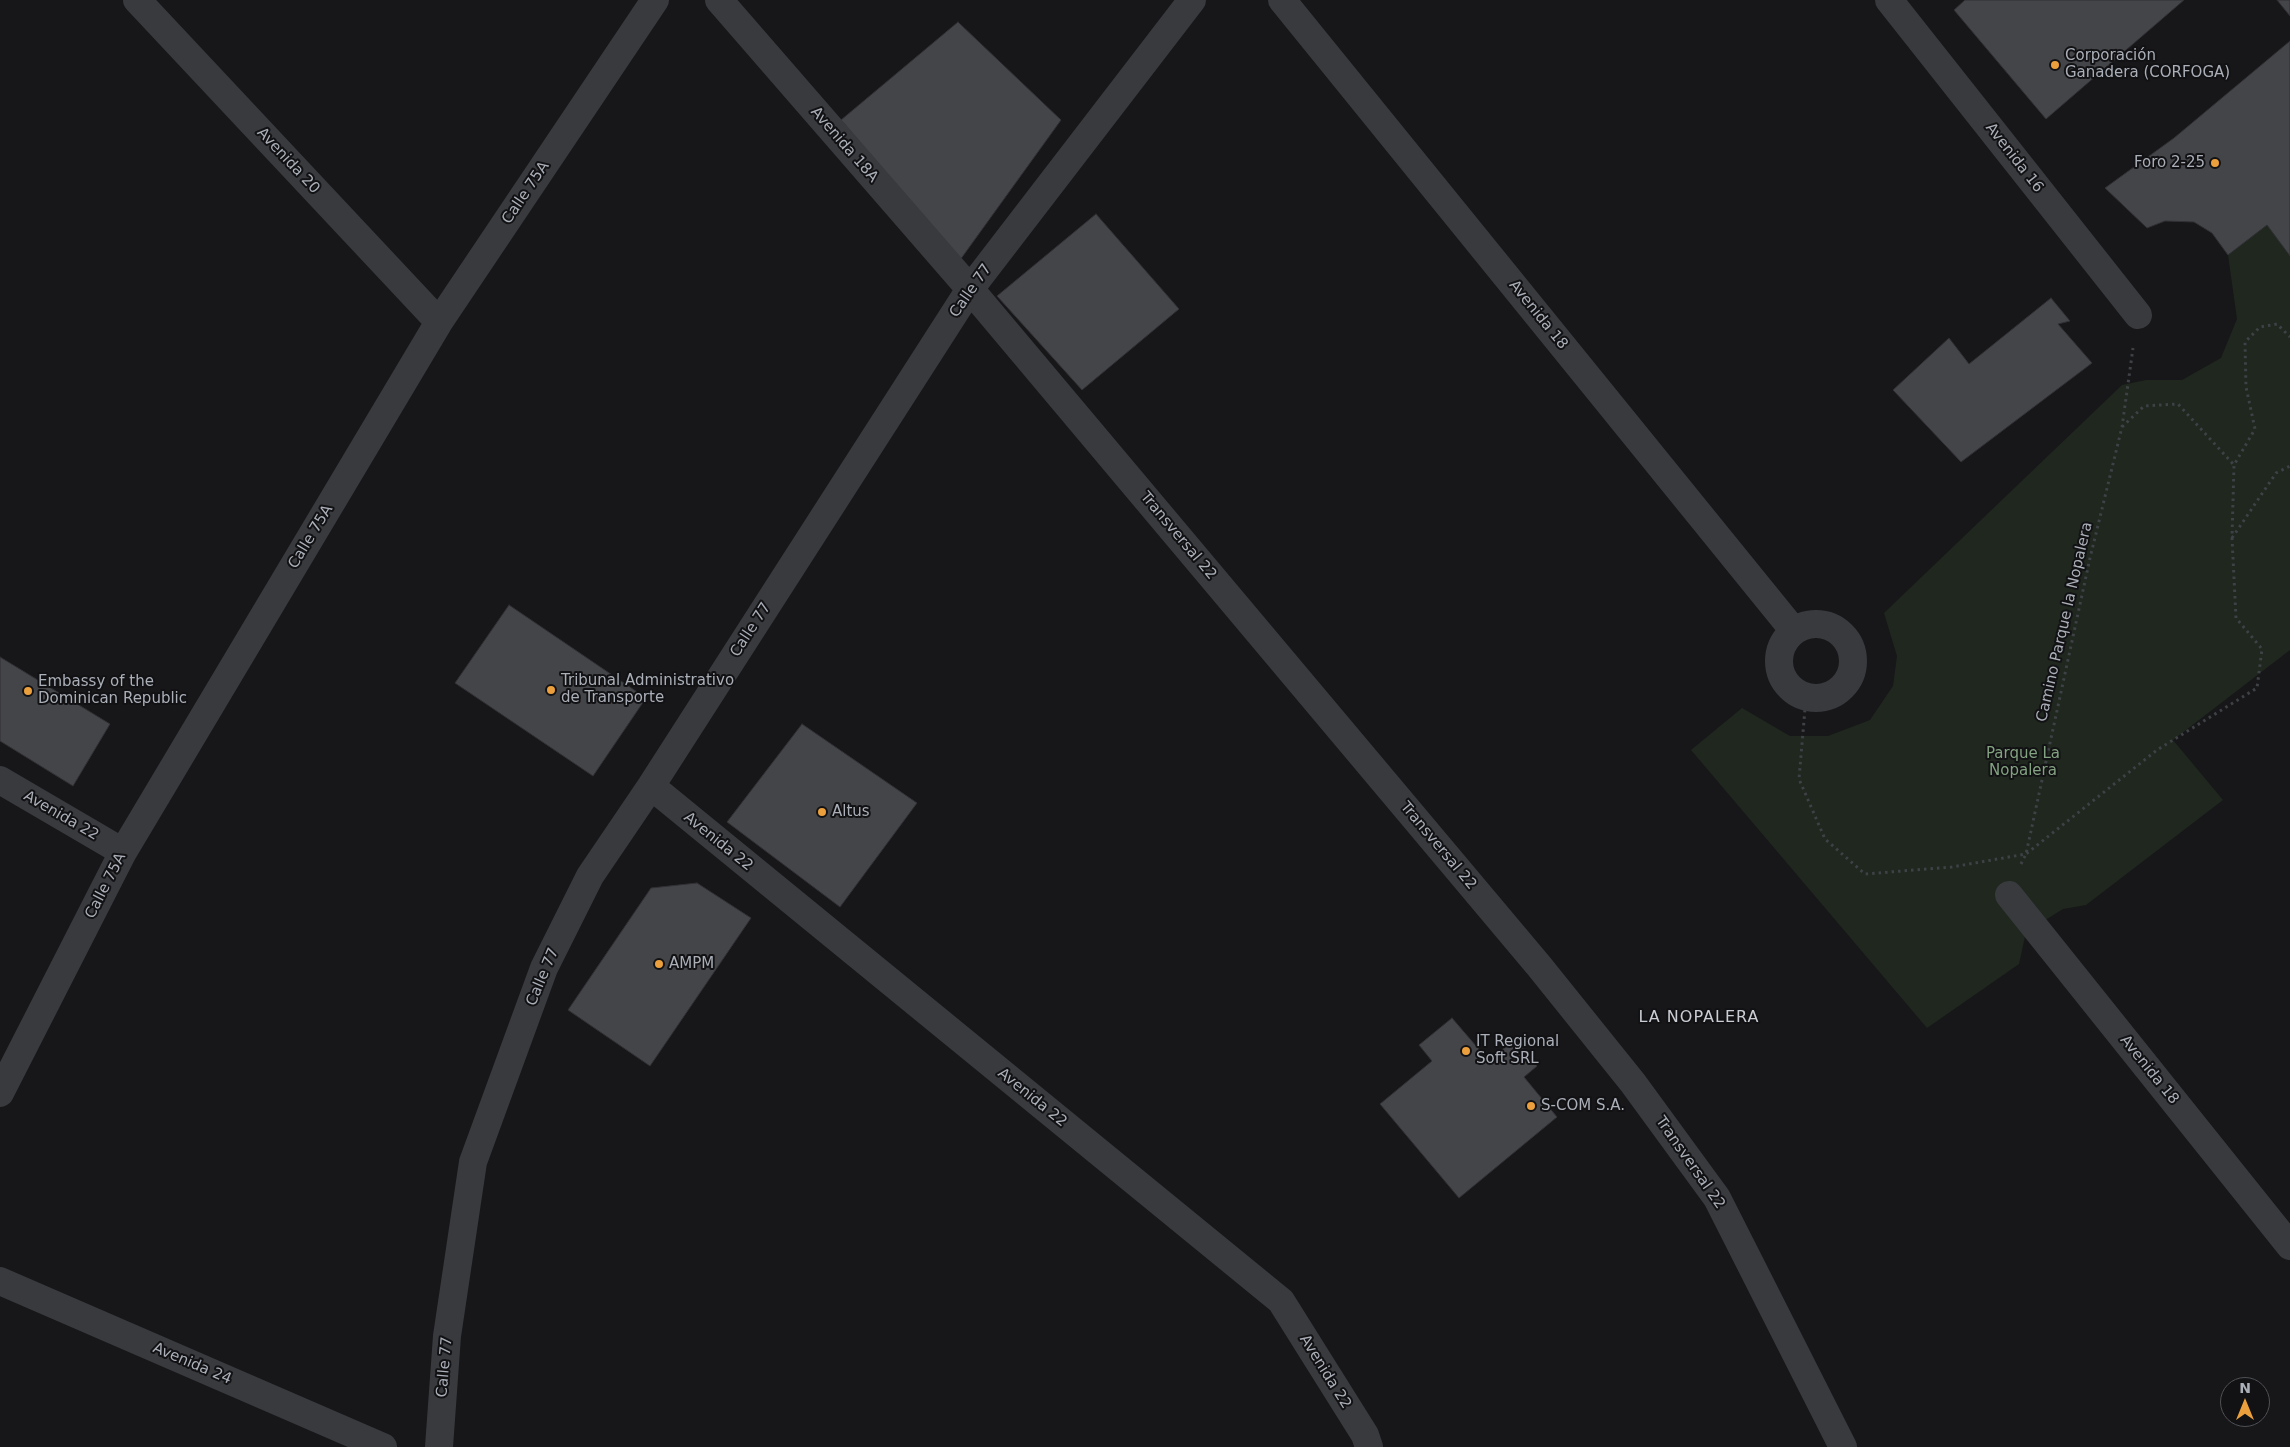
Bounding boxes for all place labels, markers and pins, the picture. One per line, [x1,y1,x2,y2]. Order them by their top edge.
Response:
place label: Corporación Ganadera (CORFOGA) [2065,47,2230,82]
marker: Corporación Ganadera (CORFOGA) [2049,59,2061,71]
place label: Foro 2-25 [2134,154,2205,172]
marker: Foro 2-25 [2209,157,2221,169]
place label: Tribunal Administrativo de Transporte [561,672,734,707]
place label: Embassy of the Dominican Republic [38,673,187,708]
marker: Tribunal Administrativo de Transporte [545,684,557,696]
marker: Embassy of the Dominican Republic [22,685,34,697]
place label: Altus [832,803,870,821]
marker: Altus [816,806,828,818]
place label: AMPM [669,955,714,973]
marker: AMPM [653,958,665,970]
place label: IT Regional Soft SRL [1476,1033,1559,1068]
marker: IT Regional Soft SRL [1460,1045,1472,1057]
place label: S-COM S.A. [1541,1097,1625,1115]
marker: S-COM S.A. [1525,1100,1537,1112]

